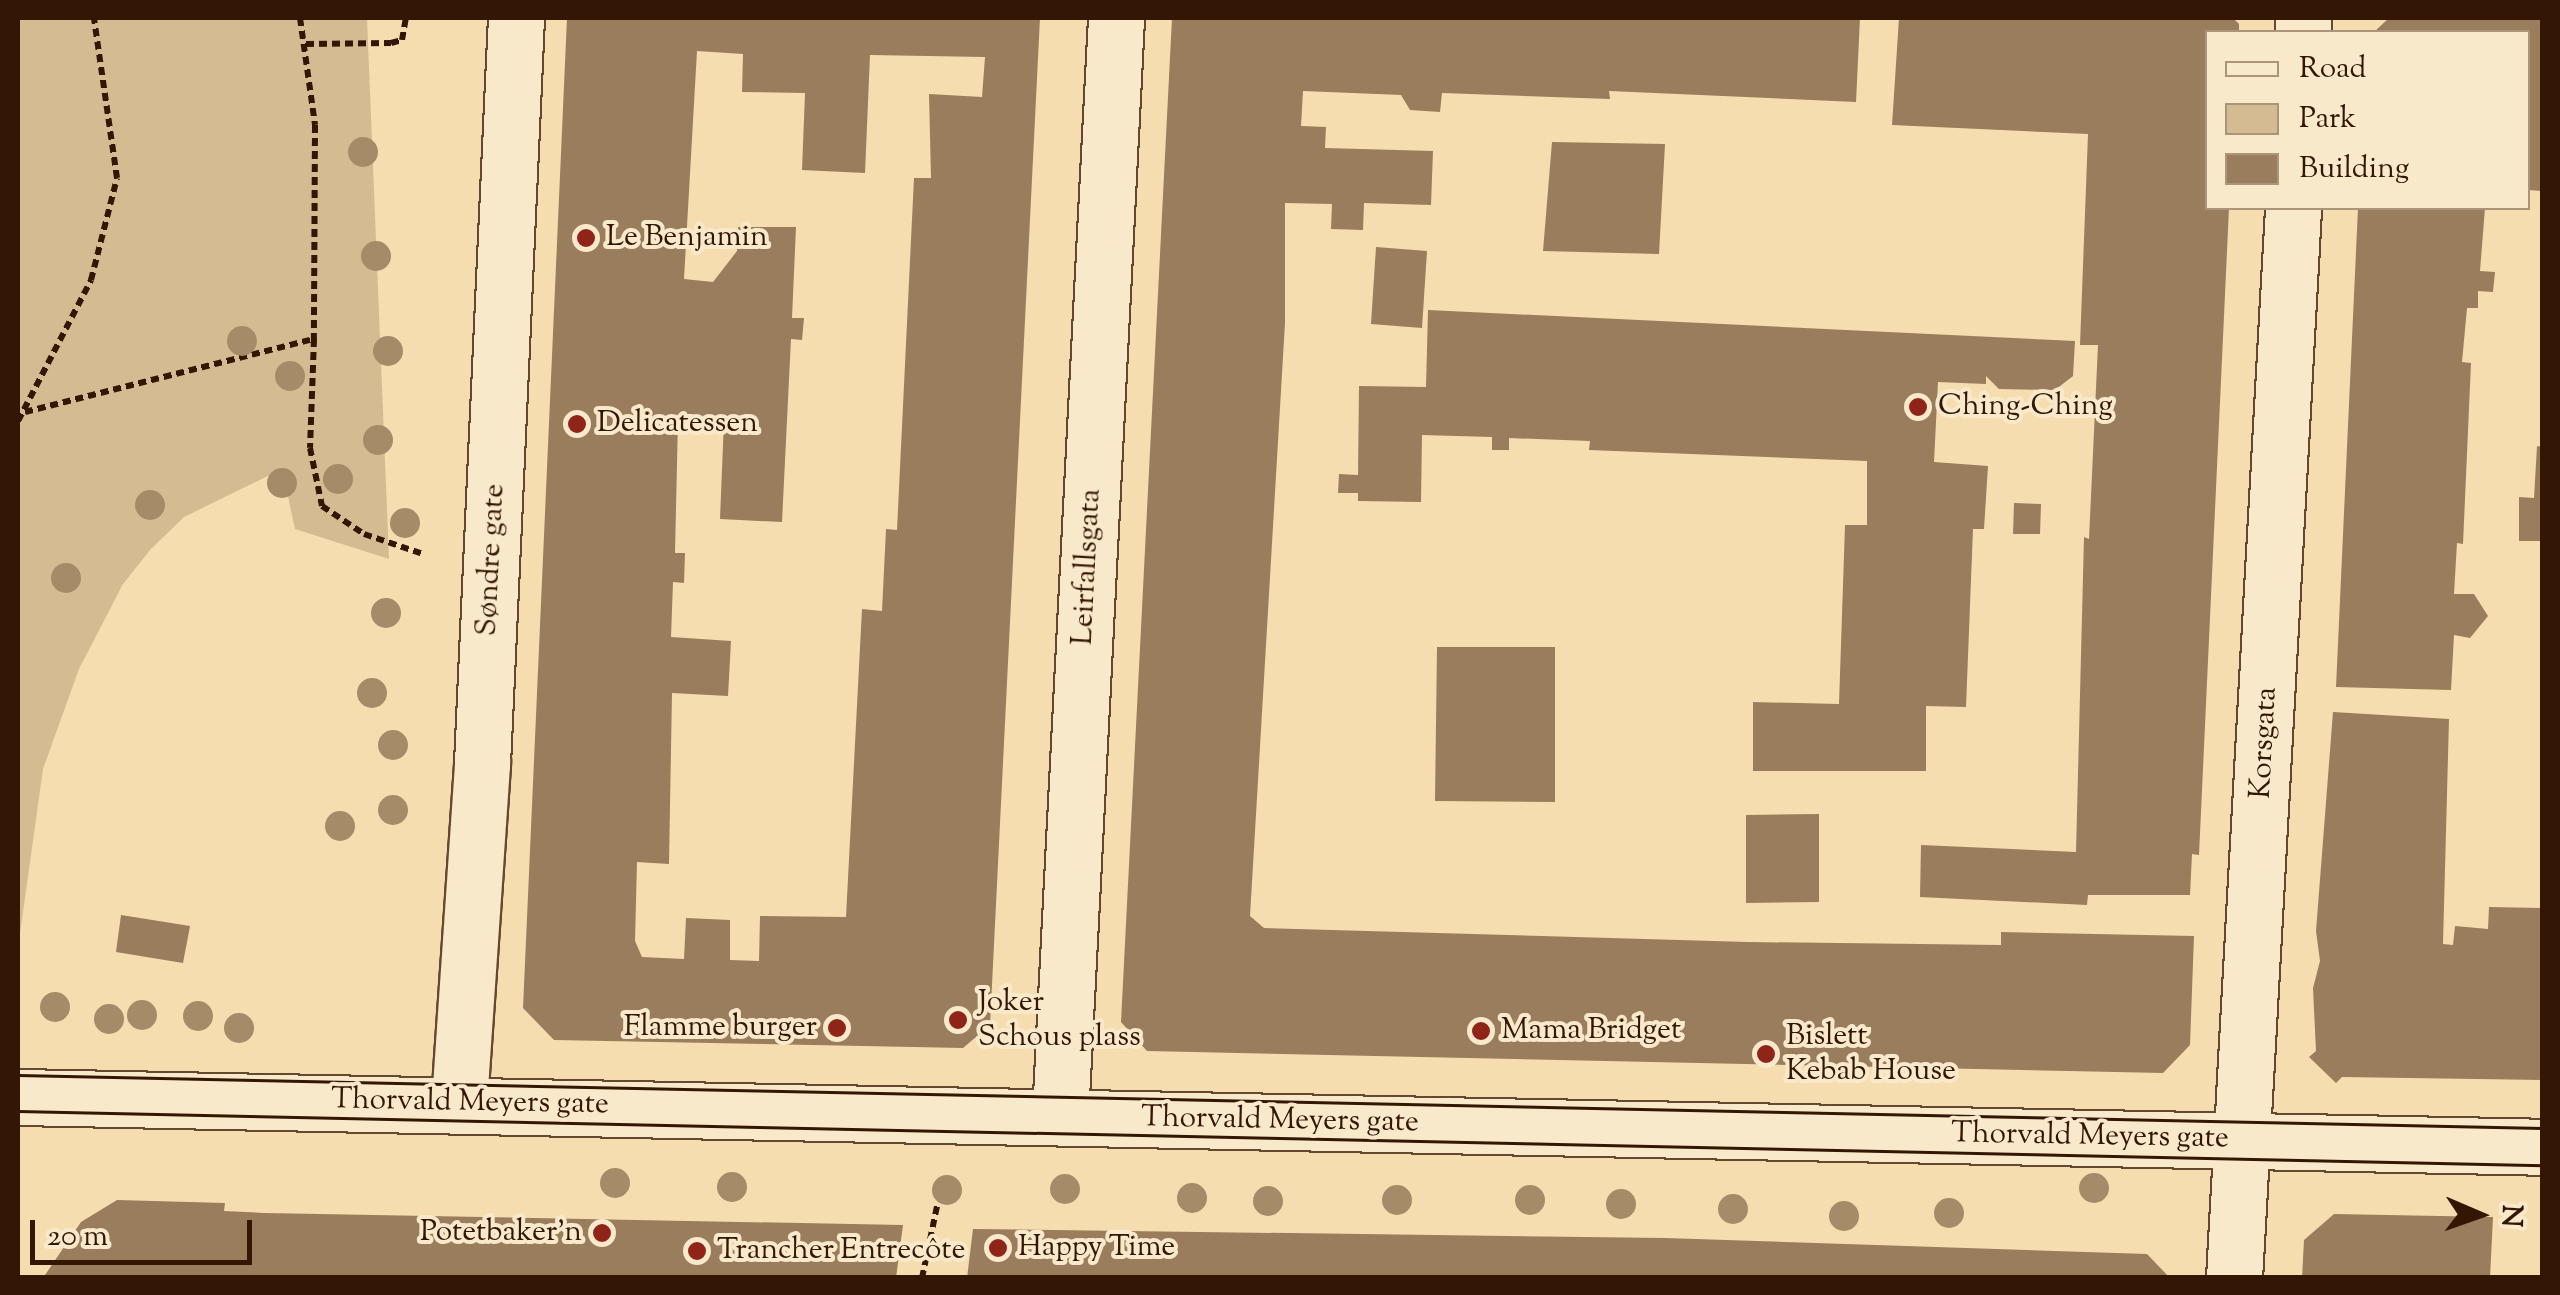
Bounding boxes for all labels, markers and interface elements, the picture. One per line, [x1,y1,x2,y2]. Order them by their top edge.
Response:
legend [2205,30,2530,210]
text: Road [2299,48,2366,91]
text: Park [2299,98,2356,141]
text: Building [2299,148,2409,191]
place label: Le Benjamin [606,220,768,256]
marker: Le Benjamin [575,227,597,249]
place label: Ching-Ching [1938,389,2113,425]
marker: Ching-Ching [1907,396,1929,418]
place label: Delicatessen [597,406,758,442]
marker: Delicatessen [566,413,588,435]
street label: Søndre gate [470,483,514,637]
street label: Leirfallsgata [1066,488,1110,646]
street label: Korsgata [2244,686,2286,800]
place label: Joker Schous plass [978,985,1141,1056]
marker: Joker Schous plass [947,1009,969,1031]
place label: Flamme burger [624,1010,817,1046]
place label: Mama Bridget [1501,1013,1681,1049]
marker: Flamme burger [826,1017,848,1039]
place label: Bislett Kebab House [1786,1019,1956,1090]
marker: Mama Bridget [1470,1020,1492,1042]
marker: Bislett Kebab House [1755,1043,1777,1065]
street label: Thorvald Meyers gate [331,1083,609,1123]
street label: Thorvald Meyers gate [1141,1101,1419,1141]
street label: Thorvald Meyers gate [1951,1117,2229,1157]
north arrow [2430,1165,2530,1265]
scale bar [35,1200,258,1262]
text: N [2490,1204,2530,1228]
place label: Potetbaker'n [420,1215,582,1251]
text: 20 m [47,1216,108,1259]
marker: Potetbaker'n [591,1222,613,1244]
place label: Happy Time [1018,1230,1175,1266]
place label: Trancher Entrecôte [717,1233,965,1269]
marker: Happy Time [987,1237,1009,1259]
marker: Trancher Entrecôte [686,1240,708,1262]

